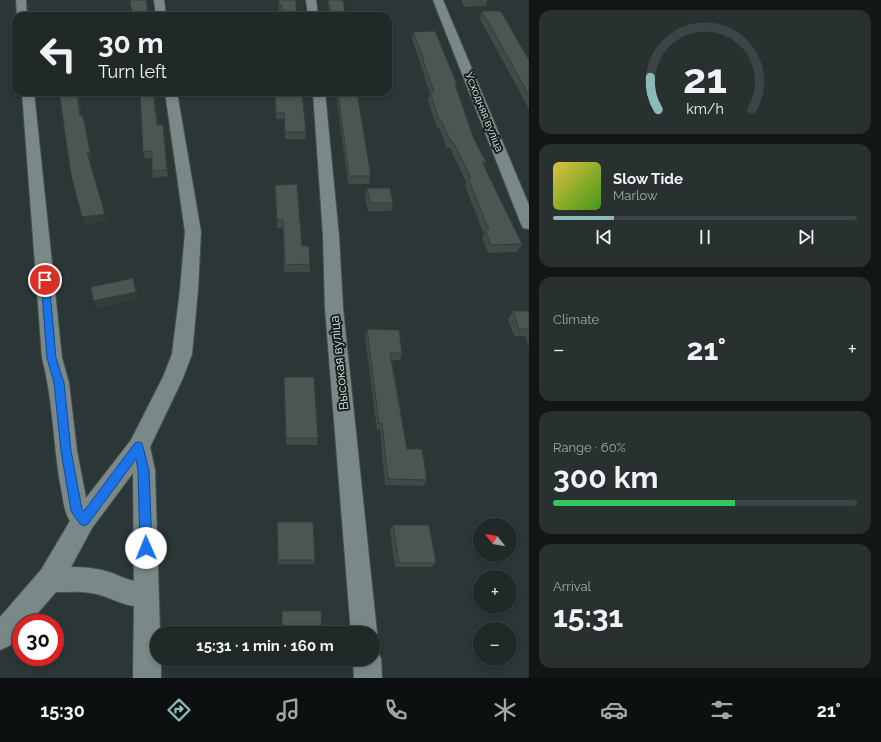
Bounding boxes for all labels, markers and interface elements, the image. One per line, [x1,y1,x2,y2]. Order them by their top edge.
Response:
text: 30 m [98,27,164,60]
icon: left [32,28,84,80]
text: 21 [683,54,727,103]
text: Turn left [98,61,167,82]
street label: Усходняя вуліца [462,70,506,154]
text: km/h [686,100,724,116]
text: Slow Tide [613,170,683,188]
text: Marlow [613,188,658,203]
icon: previous [593,226,615,248]
icon: pause [694,226,716,248]
icon: next [795,226,817,248]
pin [28,263,62,297]
icon: arrive [34,269,56,291]
text: Climate [553,312,599,327]
street label: Высокая вуліца [327,315,351,411]
text: 21° [687,332,726,367]
text: − [553,336,565,362]
text: + [848,336,857,362]
text: Range · 60% [553,440,626,455]
text: 300 km [553,460,658,495]
north arrow [473,518,517,562]
map controls [473,518,517,666]
position arrow [125,527,167,569]
button: + [473,570,517,614]
text: Arrival [553,579,591,594]
text: 15:31 [553,599,623,634]
speed limit sign: 30 [12,614,64,666]
button: − [473,622,517,666]
text: 15:31 · 1 min · 160 m [196,637,334,655]
icon: directions [165,696,193,724]
icon: music [274,696,302,724]
icon: phone [382,696,410,724]
icon: climate [491,696,519,724]
icon: car [600,696,628,724]
icon: filters [708,696,736,724]
text: 15:30 [40,700,85,721]
text: 21° [817,700,841,721]

